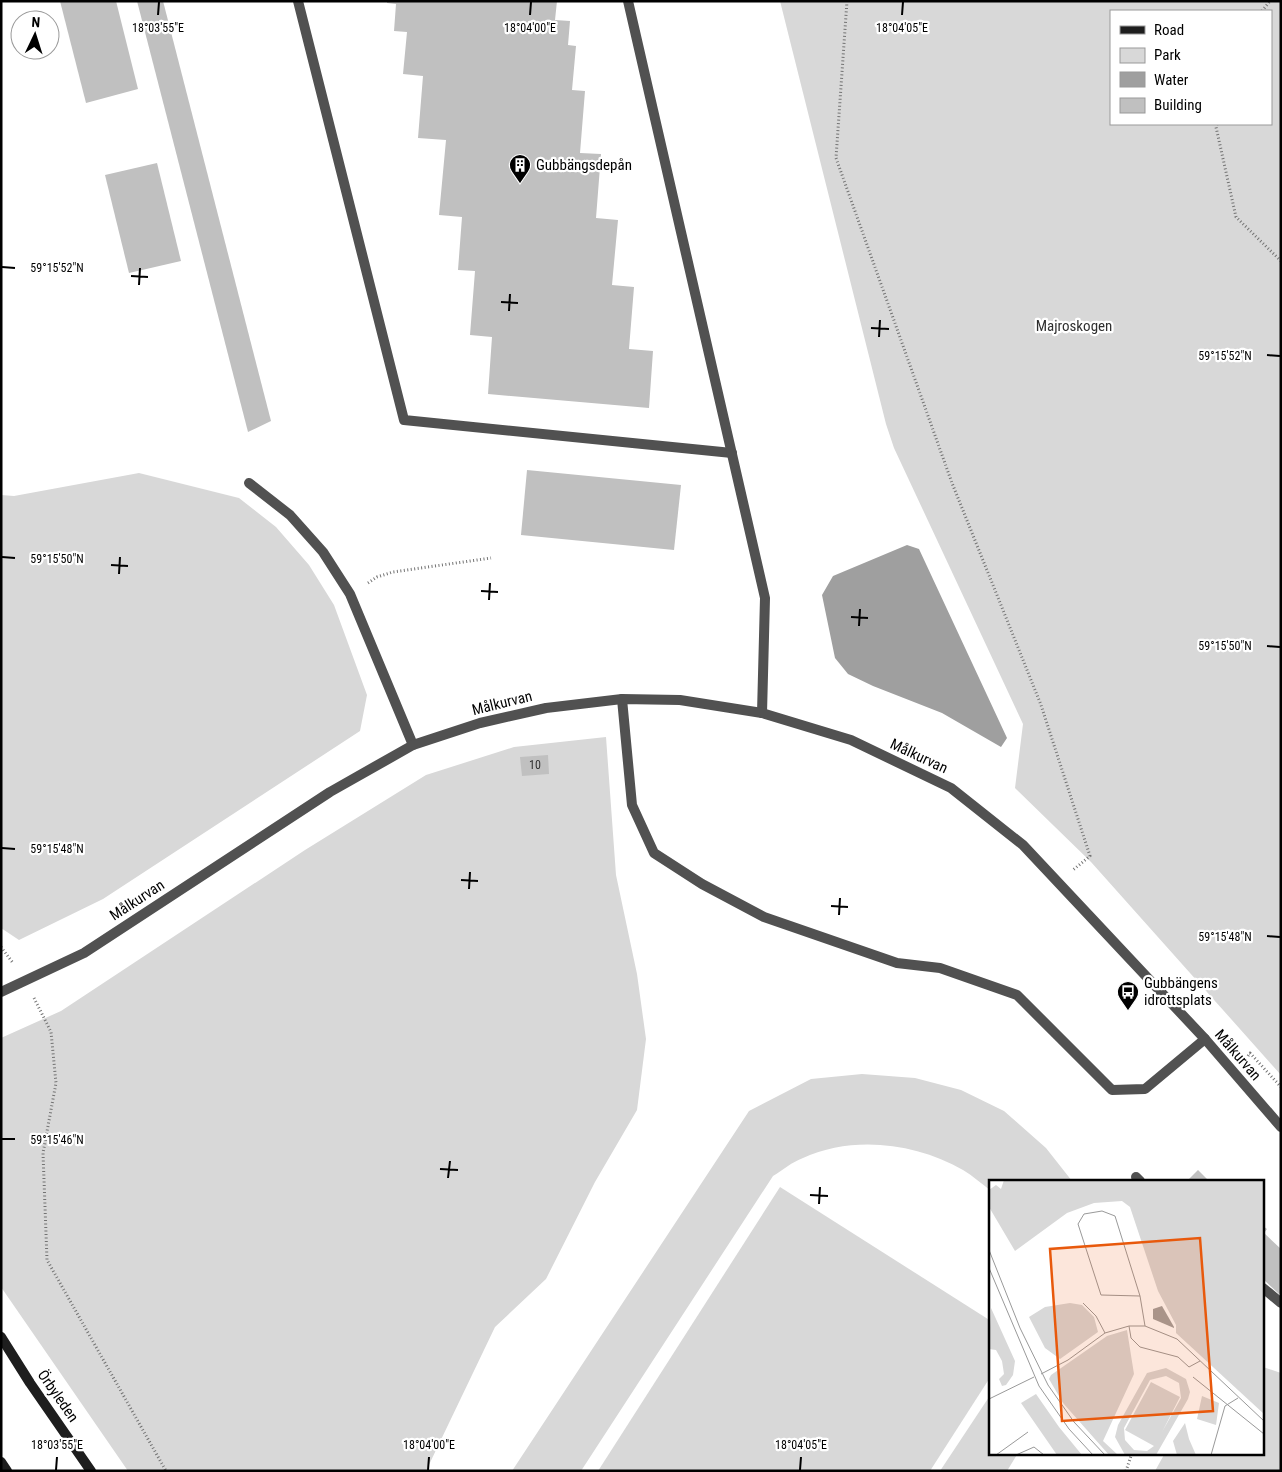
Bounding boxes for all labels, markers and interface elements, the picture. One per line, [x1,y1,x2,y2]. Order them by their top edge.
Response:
north arrow [10,10,60,60]
legend [1110,10,1272,125]
text: N [31,14,41,30]
text: 18°03'55"E [132,21,184,35]
text: 18°04'00"E [504,21,556,35]
text: 18°04'05"E [876,21,928,35]
text: Road [1154,21,1184,39]
text: Park [1154,46,1181,64]
text: Water [1154,71,1189,89]
text: Building [1154,96,1202,114]
building icon: Gubbängsdepån [508,153,532,184]
place label: Gubbängsdepån [536,156,632,174]
text: 59°15'52"N [30,261,84,275]
park label: Majroskogen [1036,317,1112,335]
text: 59°15'52"N [1198,349,1252,363]
text: 59°15'50"N [30,552,84,566]
text: 59°15'50"N [1198,639,1252,653]
street label: Målkurvan [470,687,534,719]
street label: Målkurvan [887,735,951,777]
house number: 10 [529,758,541,772]
text: 59°15'48"N [30,842,84,856]
street label: Målkurvan [106,876,168,924]
text: 59°15'48"N [1198,930,1252,944]
place label: Gubbängens idrottsplats [1144,974,1218,1009]
bus stop icon: Gubbängens idrottsplats [1116,980,1140,1011]
street label: Målkurvan [1211,1026,1265,1084]
text: 59°15'46"N [30,1133,84,1147]
inset map [989,1180,1264,1454]
street label: Örbyleden [34,1367,82,1425]
text: 18°03'55"E [31,1438,83,1452]
text: 18°04'00"E [403,1438,455,1452]
text: 18°04'05"E [775,1438,827,1452]

